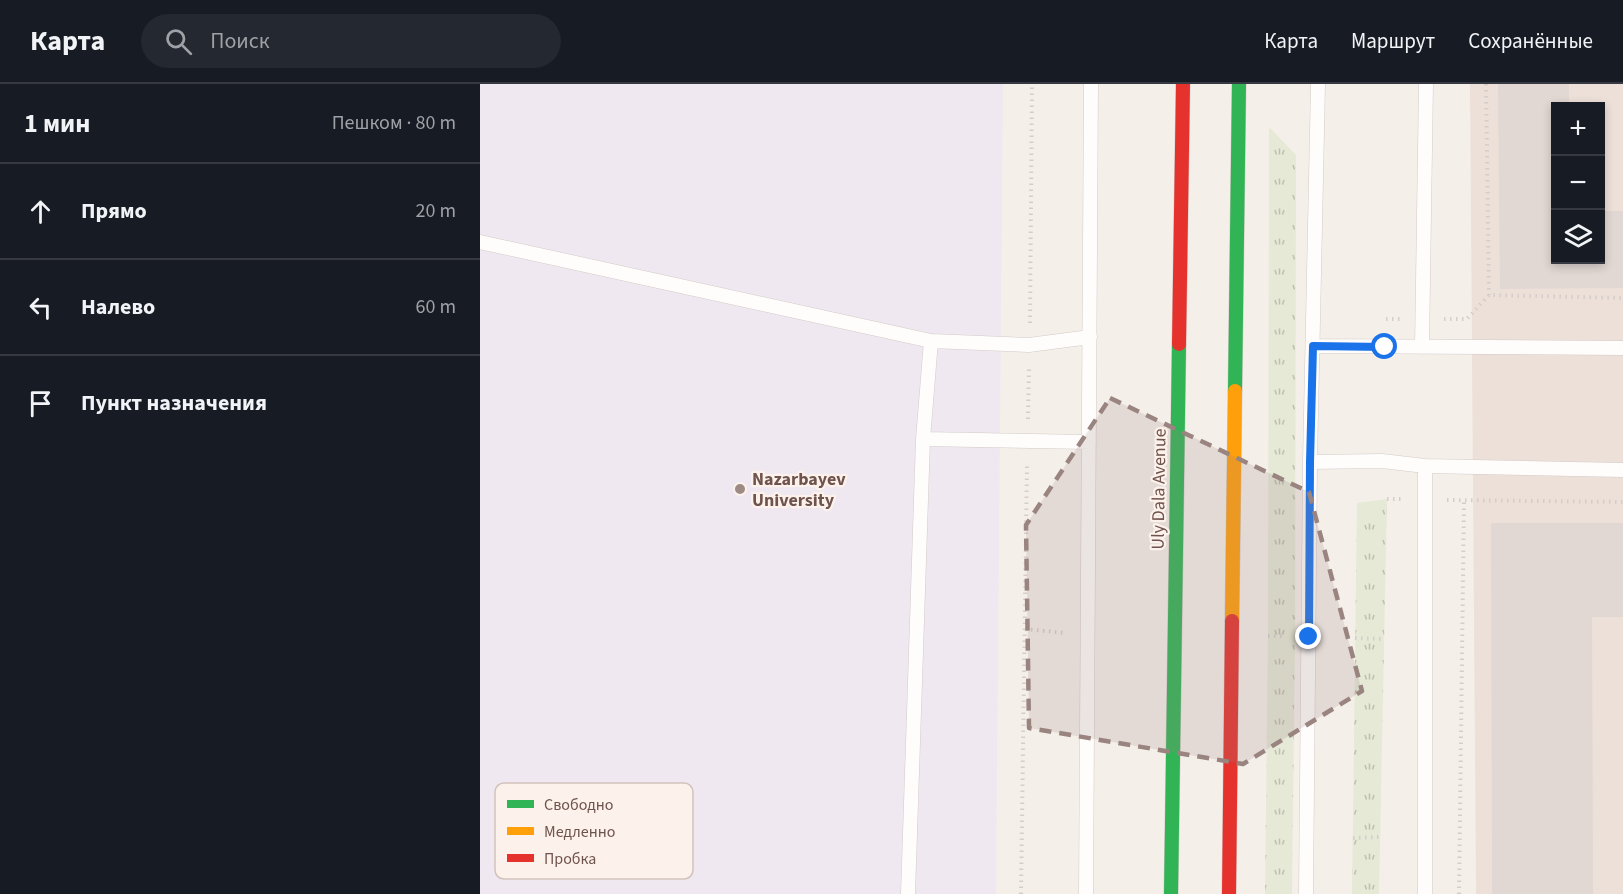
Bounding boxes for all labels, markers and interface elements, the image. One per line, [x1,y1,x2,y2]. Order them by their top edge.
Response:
search box [141,14,561,68]
text: Карта [30,21,105,61]
icon: search [162,25,195,58]
text: Поиск [210,25,270,57]
text: Карта [1264,26,1318,56]
text: Маршрут [1351,26,1435,56]
text: Сохранённые [1468,26,1593,56]
map controls [1551,102,1605,264]
button: + [1551,102,1605,156]
text: 1 мин [24,105,90,142]
text: Пешком · 80 m [332,109,456,137]
button: − [1551,156,1605,210]
icon: ahead [24,195,57,228]
text: Прямо [81,195,147,227]
text: 20 m [416,197,456,225]
button: layers [1551,210,1605,264]
icon: left [24,291,57,324]
text: Налево [81,291,155,323]
text: 60 m [416,293,456,321]
route start [1371,333,1397,359]
icon: arrive [24,387,57,420]
text: Пункт назначения [81,387,267,419]
street label: Uly Dala Avenue [1145,428,1173,550]
place label: Nazarbayev University [752,467,846,513]
marker: Nazarbayev University [733,482,747,496]
route end [1295,623,1321,649]
legend [495,783,693,879]
text: Свободно [544,794,614,816]
text: Медленно [544,821,615,843]
text: Пробка [544,848,596,870]

